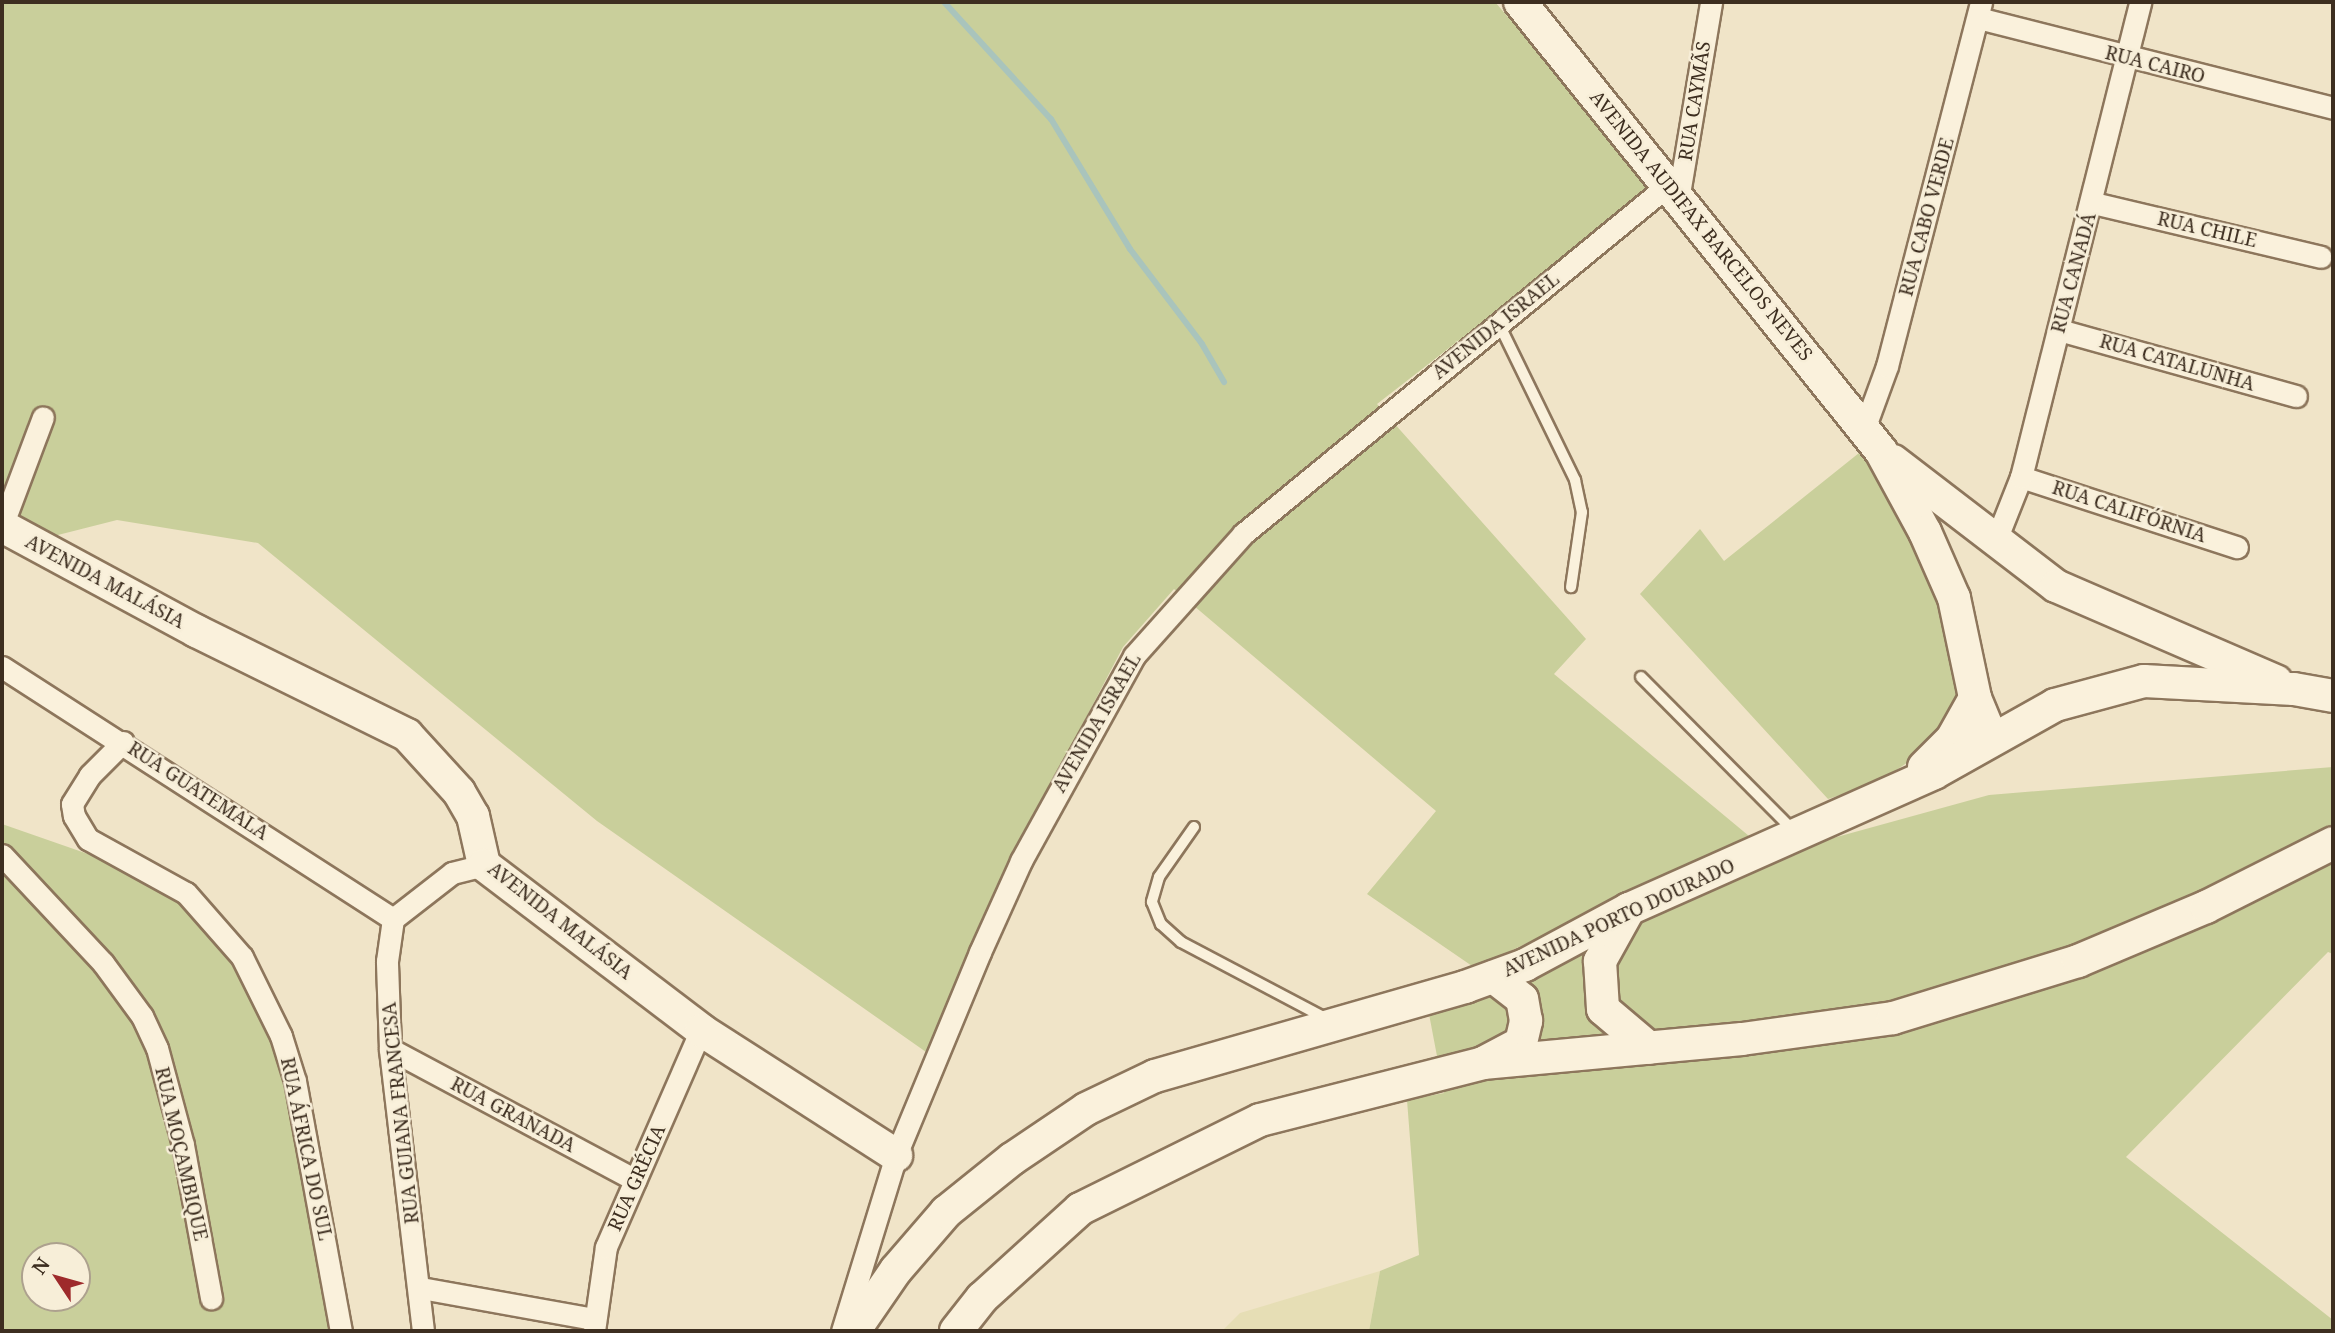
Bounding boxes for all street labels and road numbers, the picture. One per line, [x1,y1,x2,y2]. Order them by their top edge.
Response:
street label: RUA CAYMÃS [1674,39,1716,163]
street label: RUA CAIRO [2103,42,2207,88]
street label: AVENIDA AUDIFAX BARCELOS NEVES [1585,86,1817,366]
street label: RUA CABO VERDE [1895,135,1959,299]
street label: RUA CHILE [2155,208,2259,252]
street label: RUA CANADÁ [2047,210,2101,336]
street label: AVENIDA ISRAEL [1428,268,1564,384]
street label: RUA CATALUNHA [2097,330,2257,396]
street label: RUA CALIFÓRNIA [2049,476,2209,548]
street label: AVENIDA MALÁSIA [22,530,188,634]
street label: AVENIDA ISRAEL [1048,649,1146,797]
street label: RUA GUATEMALA [124,737,272,845]
street label: AVENIDA PORTO DOURADO [1500,854,1738,982]
street label: AVENIDA MALÁSIA [483,858,637,984]
street label: RUA GUIANA FRANCESA [378,1001,424,1225]
street label: RUA ÁFRICA DO SUL [275,1055,337,1243]
street label: RUA MOÇAMBIQUE [150,1065,212,1243]
street label: RUA GRANADA [447,1073,579,1157]
street label: RUA GRÉCIA [603,1121,671,1235]

